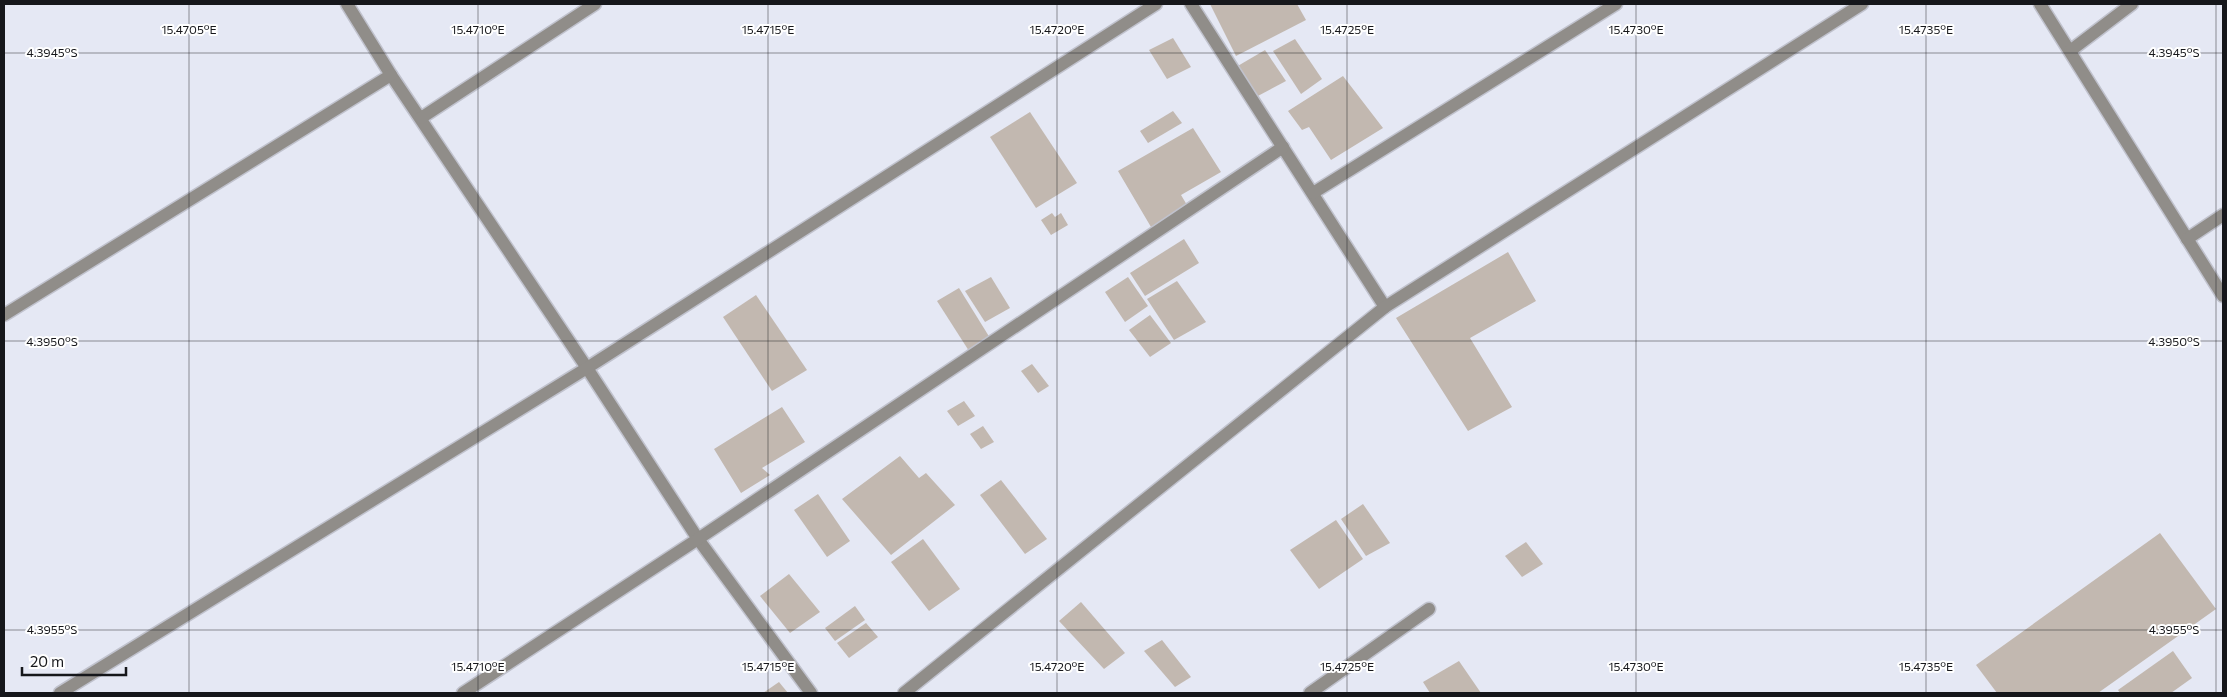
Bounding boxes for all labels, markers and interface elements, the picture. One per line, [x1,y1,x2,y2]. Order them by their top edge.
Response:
text: 15.4705°E [161,22,217,36]
text: 15.4710°E [451,22,505,36]
text: 15.4715°E [742,22,794,36]
text: 15.4720°E [1030,22,1084,36]
text: 15.4725°E [1320,22,1374,36]
text: 15.4730°E [1608,22,1664,36]
text: 15.4735°E [1899,22,1953,36]
text: 4.3945°S [27,45,77,59]
text: 4.3945°S [2149,45,2199,59]
text: 4.3950°S [26,334,78,348]
text: 4.3950°S [2148,334,2200,348]
text: 4.3955°S [27,622,77,636]
text: 4.3955°S [2149,622,2199,636]
scale bar [22,644,126,676]
text: 20 m [30,652,64,670]
text: 15.4710°E [451,659,505,673]
text: 15.4715°E [742,659,794,673]
text: 15.4720°E [1030,659,1084,673]
text: 15.4725°E [1320,659,1374,673]
text: 15.4730°E [1608,659,1664,673]
text: 15.4735°E [1899,659,1953,673]

